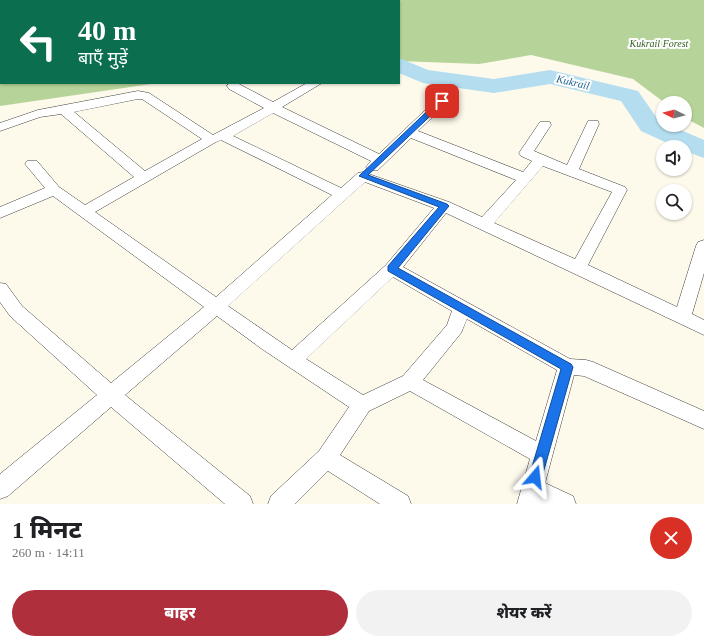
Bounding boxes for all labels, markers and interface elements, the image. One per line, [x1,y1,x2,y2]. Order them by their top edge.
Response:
text: 40 m [78,15,136,46]
icon: left [12,16,64,68]
park label: Kukrail Forest [629,38,689,49]
text: बाएँ मुड़ें [78,48,128,68]
water label: Kukrail [554,72,591,92]
pin [425,84,459,118]
icon: arrive [431,90,453,112]
north arrow [656,96,692,132]
map controls [656,96,692,220]
button: sound [656,140,692,176]
button: search [656,184,692,220]
position arrow [514,456,556,498]
text: 1 मिनट [12,517,82,543]
button: close [650,517,692,559]
text: 260 m · 14:11 [12,545,85,560]
button: बाहर [12,590,348,636]
button: शेयर करें [356,590,692,636]

